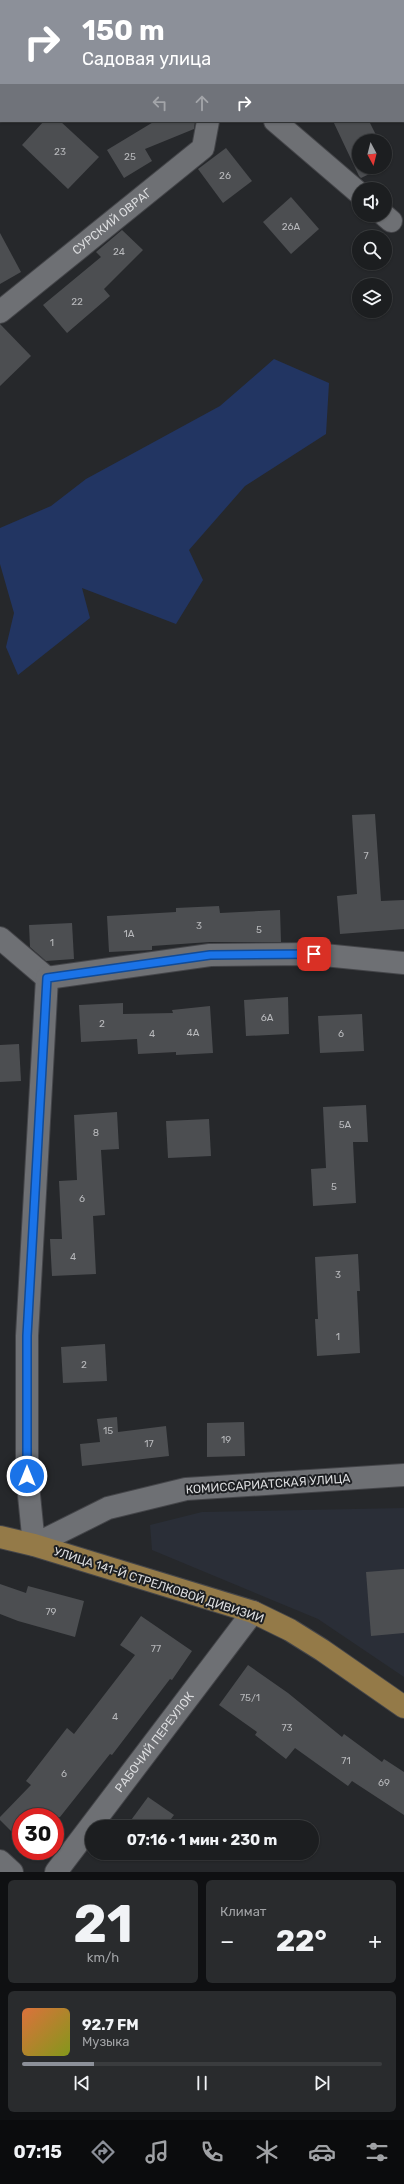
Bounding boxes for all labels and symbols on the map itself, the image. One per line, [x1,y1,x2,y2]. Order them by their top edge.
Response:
north arrow [352,134,392,174]
house number: 23 [54,146,66,158]
house number: 25 [124,151,136,163]
house number: 26 [219,170,231,182]
street label: СУРСКИЙ ОВРАГ [70,185,155,258]
house number: 26А [282,221,301,233]
house number: 24 [113,246,125,258]
house number: 22 [71,296,83,308]
house number: 7 [363,850,369,862]
house number: 3 [196,920,202,932]
house number: 5 [256,924,262,936]
house number: 1А [124,928,135,940]
house number: 1 [50,937,54,949]
pin [297,937,331,971]
house number: 6А [261,1012,274,1024]
house number: 2 [99,1018,105,1030]
house number: 4А [187,1027,200,1039]
house number: 4 [149,1028,155,1040]
house number: 6 [338,1028,344,1040]
house number: 5А [339,1119,352,1131]
house number: 8 [93,1127,99,1139]
house number: 5 [331,1181,337,1193]
house number: 6 [79,1193,85,1205]
house number: 4 [70,1251,76,1263]
house number: 3 [335,1269,341,1281]
house number: 1 [336,1331,340,1343]
house number: 2 [81,1359,87,1371]
house number: 15 [103,1425,113,1437]
house number: 19 [221,1434,231,1446]
house number: 17 [144,1438,154,1450]
position arrow [6,1455,48,1497]
street label: КОМИССАРИАТСКАЯ УЛИЦА [185,1471,351,1497]
street label: УЛИЦА 141-Й СТРЕЛКОВОЙ ДИВИЗИИ [52,1544,266,1626]
house number: 79 [45,1606,57,1618]
house number: 77 [151,1643,161,1655]
street label: РАБОЧИЙ ПЕРЕУЛОК [112,1689,197,1795]
house number: 75/1 [240,1692,260,1704]
house number: 4 [112,1711,118,1723]
house number: 73 [281,1722,293,1734]
house number: 71 [341,1755,351,1767]
house number: 6 [61,1768,67,1780]
house number: 69 [378,1777,390,1789]
speed limit sign: 30 [12,1808,64,1860]

